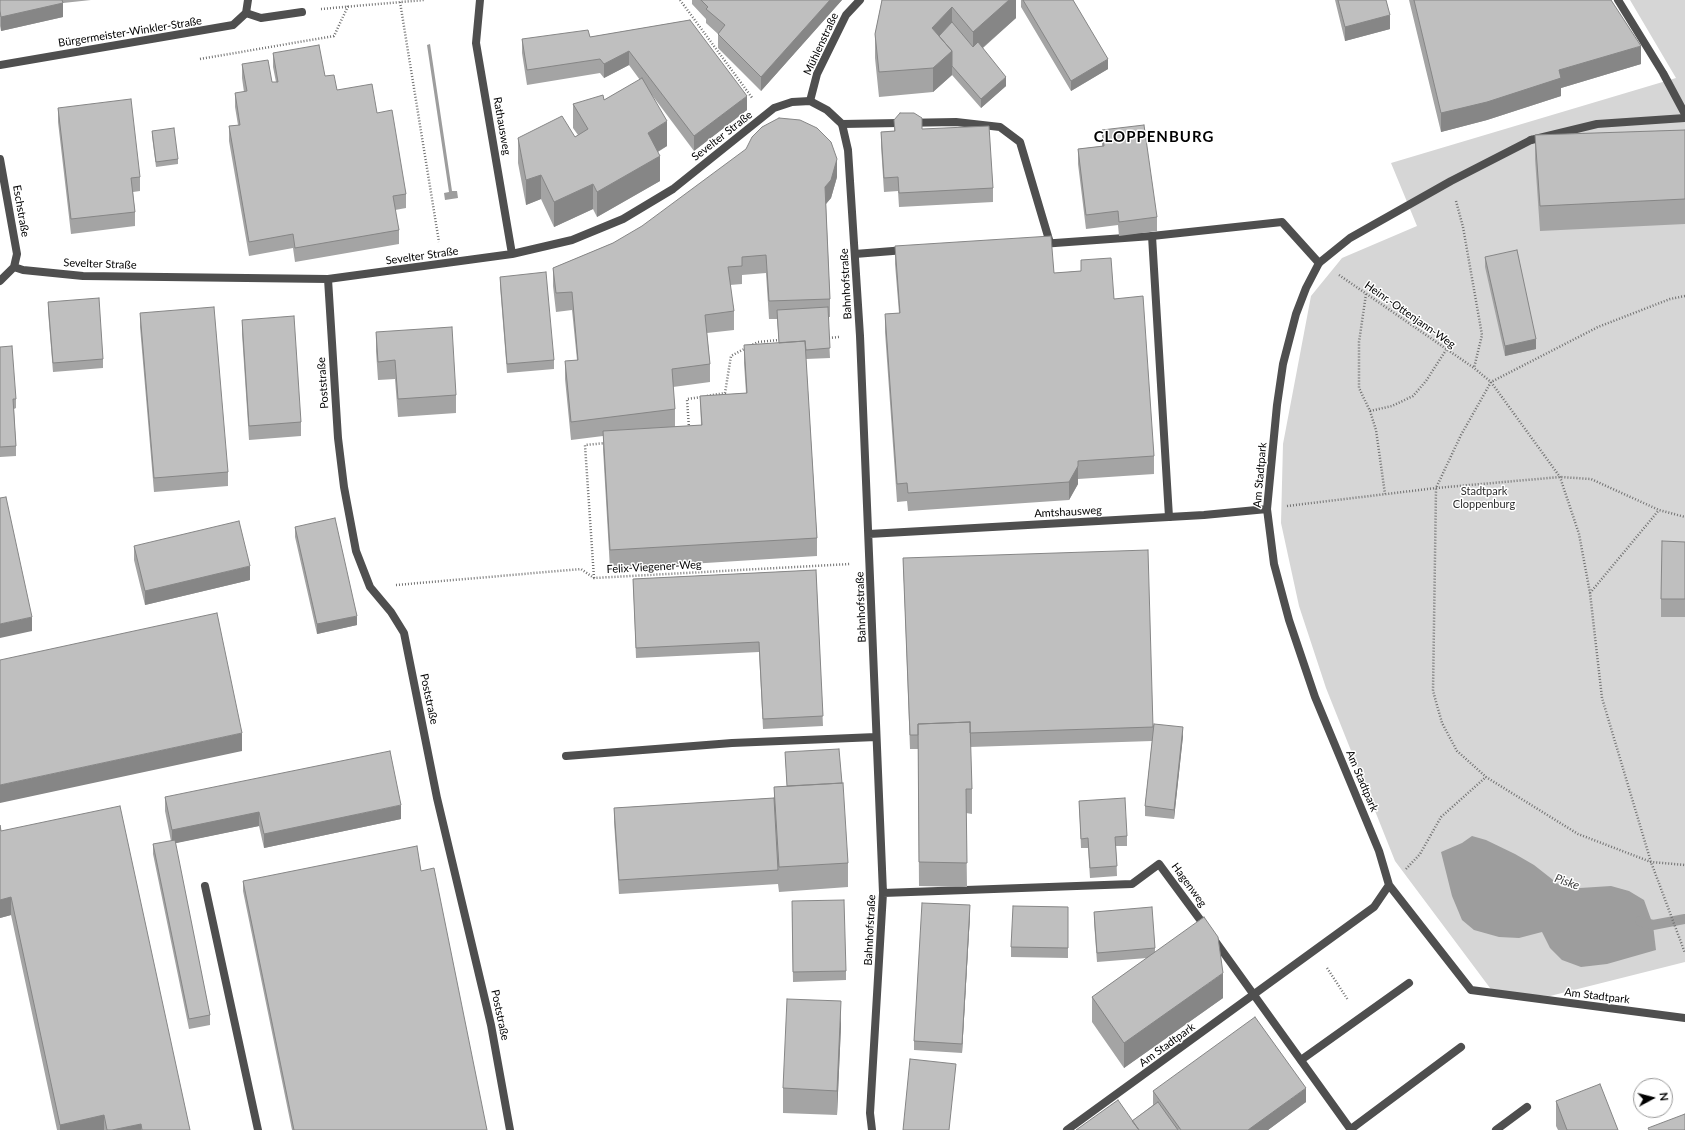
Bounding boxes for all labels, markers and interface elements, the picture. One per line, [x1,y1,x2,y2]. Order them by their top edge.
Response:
street label: Mühlenstraße [801,11,841,77]
street label: Bürgermeister-Winkler-Straße [57,14,203,50]
street label: Rathausweg [490,96,514,156]
street label: Sevelter Straße [689,108,755,164]
district label: CLOPPENBURG [1094,128,1214,146]
street label: Eschstraße [10,184,32,238]
street label: Sevelter Straße [385,244,459,268]
street label: Bahnhofstraße [838,248,854,320]
street label: Sevelter Straße [63,256,137,272]
street label: Heinr.-Ottenjann-Weg [1362,279,1458,351]
street label: Poststraße [315,357,331,409]
street label: Am Stadtpark [1251,442,1269,508]
park label: Stadtpark Cloppenburg [1453,484,1515,510]
street label: Amtshausweg [1034,504,1102,520]
street label: Felix-Viegener-Weg [606,558,702,576]
street label: Bahnhofstraße [853,571,869,643]
street label: Poststraße [417,672,441,726]
street label: Am Stadtpark [1343,748,1381,814]
street label: Hagenweg [1169,860,1209,910]
water label: Piske [1553,871,1581,893]
street label: Bahnhofstraße [862,894,878,966]
street label: Am Stadtpark [1564,985,1630,1007]
street label: Poststraße [488,988,512,1042]
street label: Am Stadtpark [1137,1020,1197,1070]
north arrow [1633,1078,1673,1118]
text: N [1657,1092,1671,1102]

